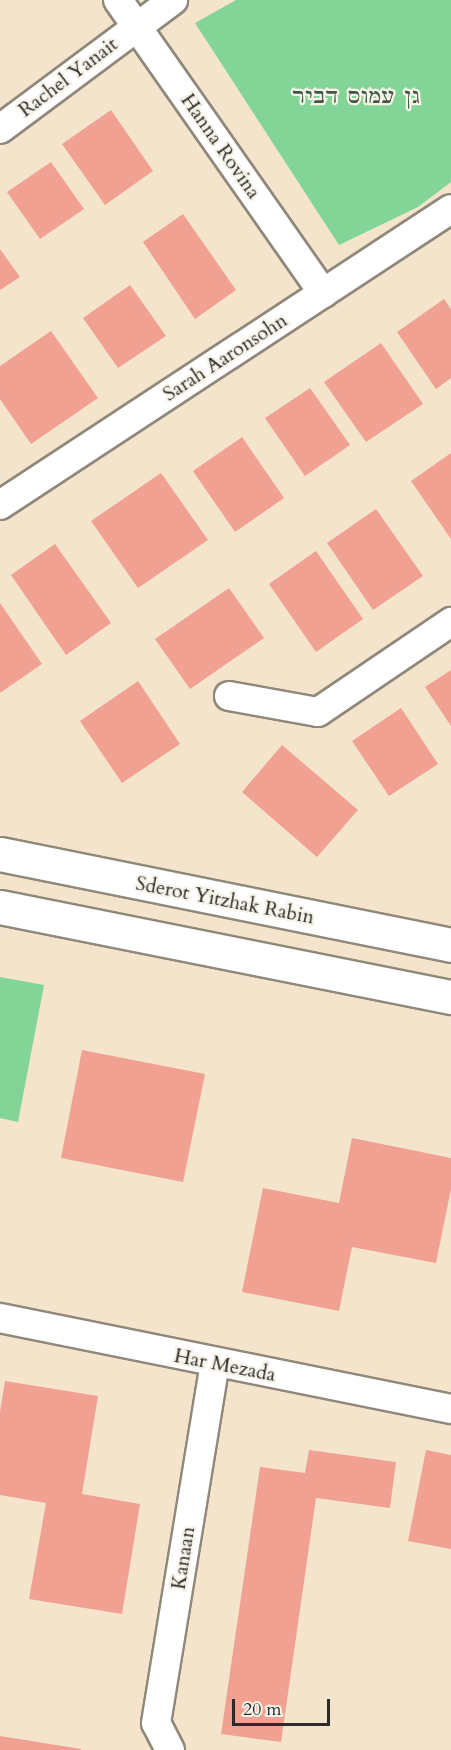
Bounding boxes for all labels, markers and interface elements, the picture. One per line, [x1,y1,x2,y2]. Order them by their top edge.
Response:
street label: Rachel Yanait [14,32,122,122]
park label: גן עמוס דביר [297,84,415,108]
street label: Hanna Rovina [176,89,266,203]
street label: Sarah Aaronsohn [158,308,292,406]
street label: Sderot Yitzhak Rabin [134,871,316,929]
street label: Har Mezada [172,1343,278,1387]
street label: Kanaan [166,1525,200,1591]
scale bar [235,1687,332,1725]
text: 20 m [243,1697,282,1722]

